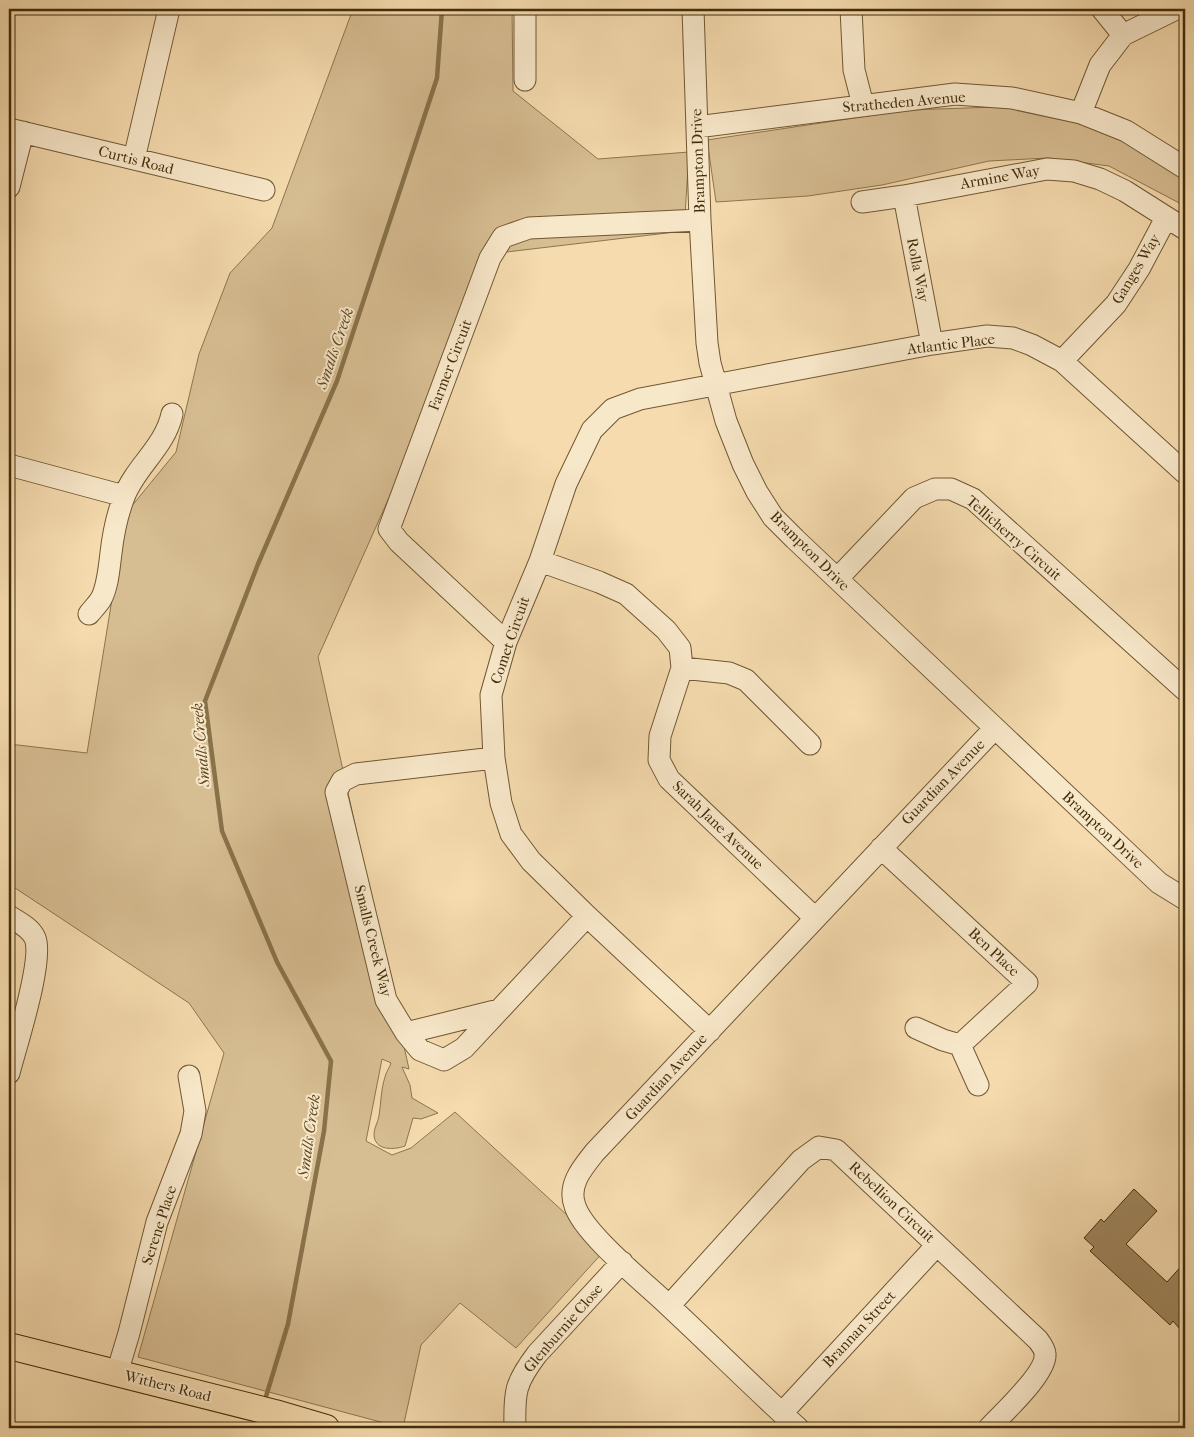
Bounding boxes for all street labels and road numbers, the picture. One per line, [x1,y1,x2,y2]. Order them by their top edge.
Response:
street label: Stratheden Avenue [842,88,967,116]
street label: Brampton Drive [687,108,709,214]
street label: Curtis Road [96,142,176,178]
street label: Armine Way [958,161,1042,193]
street label: Ganges Way [1108,230,1165,307]
street label: Rolla Way [903,236,933,305]
street label: Farmer Circuit [424,316,476,413]
street label: Atlantic Place [905,330,996,358]
street label: Tellicherry Circuit [963,492,1066,585]
street label: Brampton Drive [766,507,854,595]
street label: Comet Circuit [487,593,534,686]
street label: Guardian Avenue [898,735,989,829]
street label: Sarah Jane Avenue [669,777,768,873]
street label: Brampton Drive [1058,788,1148,873]
street label: Smalls Creek Way [350,883,396,1000]
street label: Ben Place [965,924,1024,981]
street label: Guardian Avenue [621,1029,711,1124]
street label: Rebellion Circuit [845,1158,939,1247]
street label: Serene Place [138,1183,180,1267]
street label: Glenburnie Close [520,1280,607,1376]
street label: Brannan Street [819,1286,900,1371]
street label: Withers Road [122,1366,214,1406]

